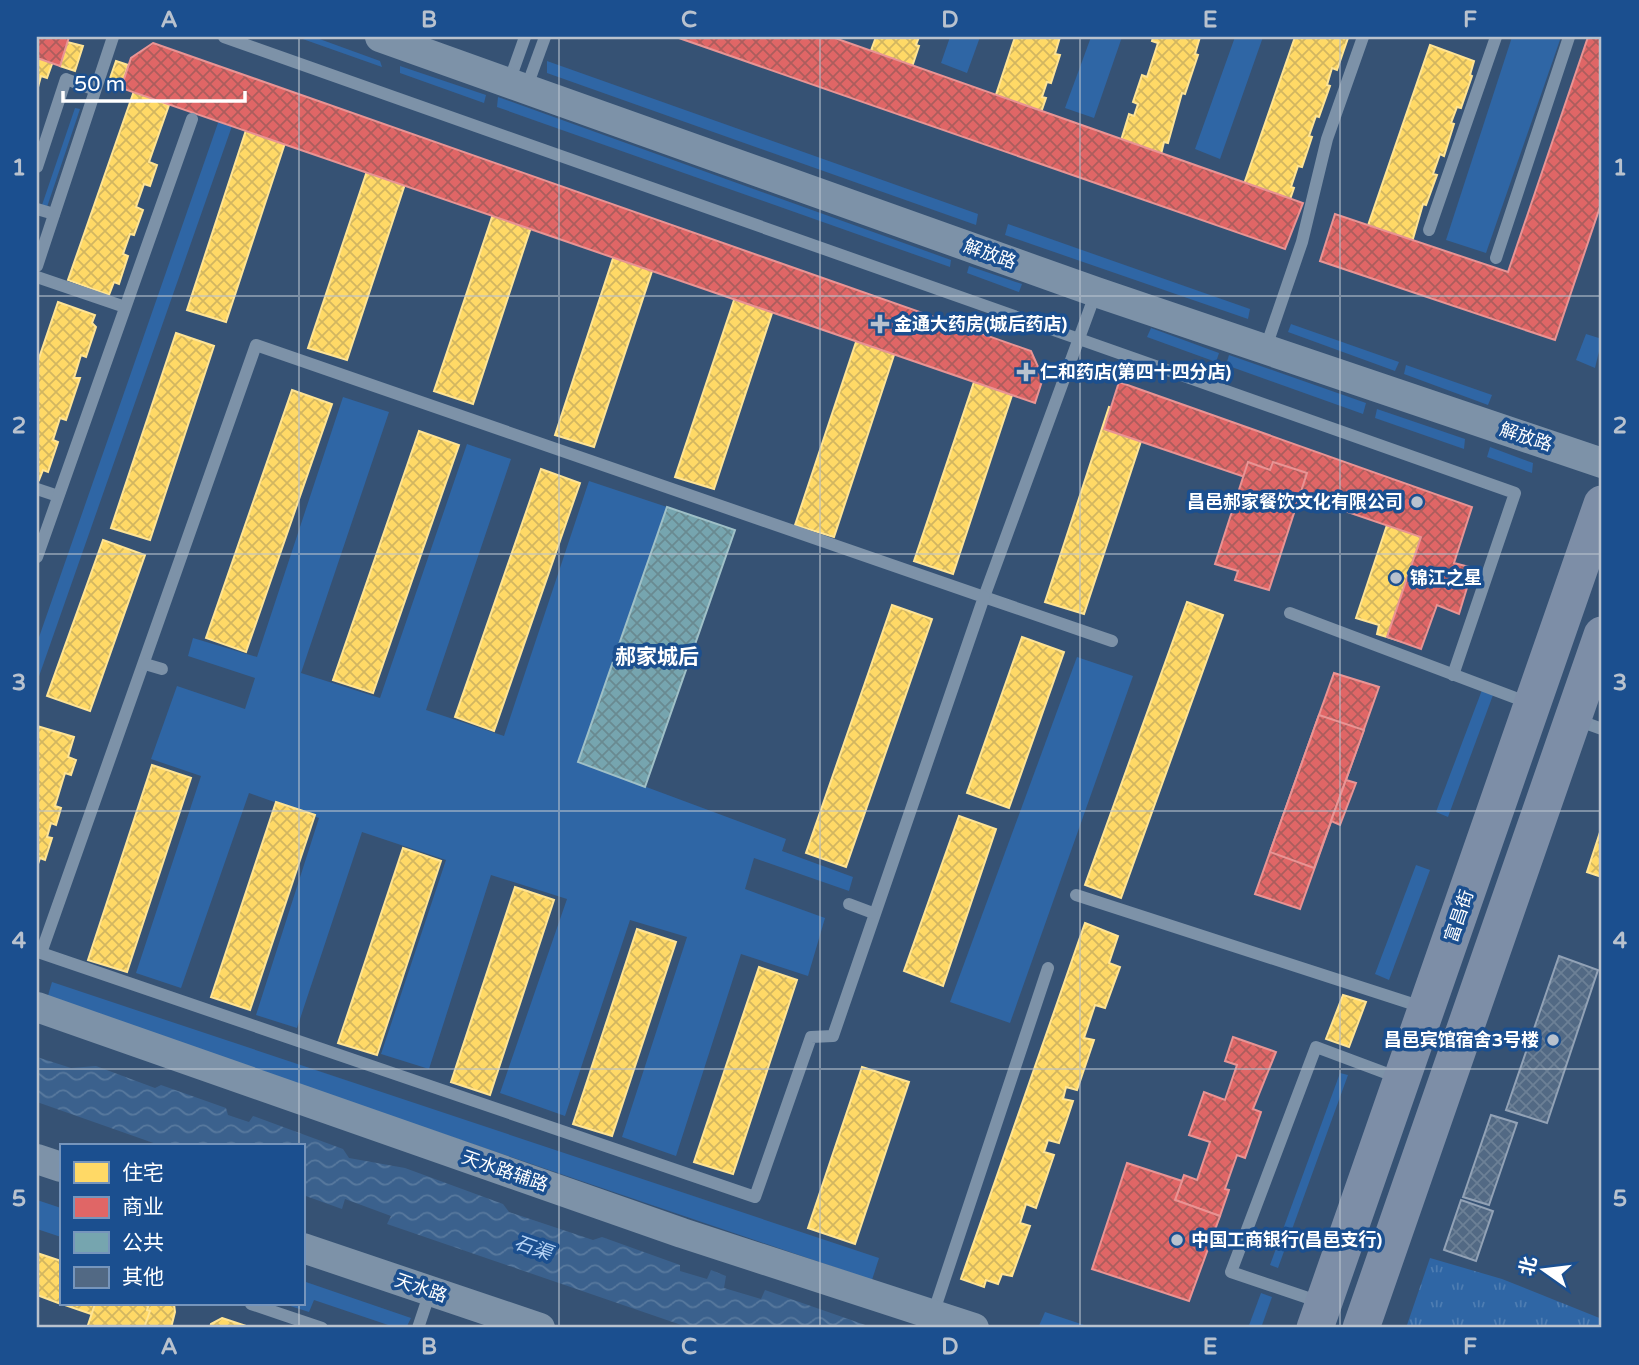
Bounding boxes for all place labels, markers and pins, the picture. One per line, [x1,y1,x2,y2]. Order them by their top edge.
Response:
place label: 金通大药房(城后药店) [894,313,1068,335]
marker: 金通大药房(城后药店) [872,316,888,332]
place label: 仁和药店(第四十四分店) [1040,361,1232,383]
marker: 仁和药店(第四十四分店) [1018,364,1034,380]
place label: 昌邑郝家餐饮文化有限公司 [1187,491,1403,513]
marker: 昌邑郝家餐饮文化有限公司 [1409,494,1425,510]
place label: 锦江之星 [1410,567,1482,589]
marker: 锦江之星 [1388,570,1404,586]
place label: 昌邑宾馆宿舍3号楼 [1384,1029,1539,1051]
marker: 昌邑宾馆宿舍3号楼 [1545,1032,1561,1048]
place label: 中国工商银行(昌邑支行) [1191,1229,1383,1251]
marker: 中国工商银行(昌邑支行) [1169,1232,1185,1248]

